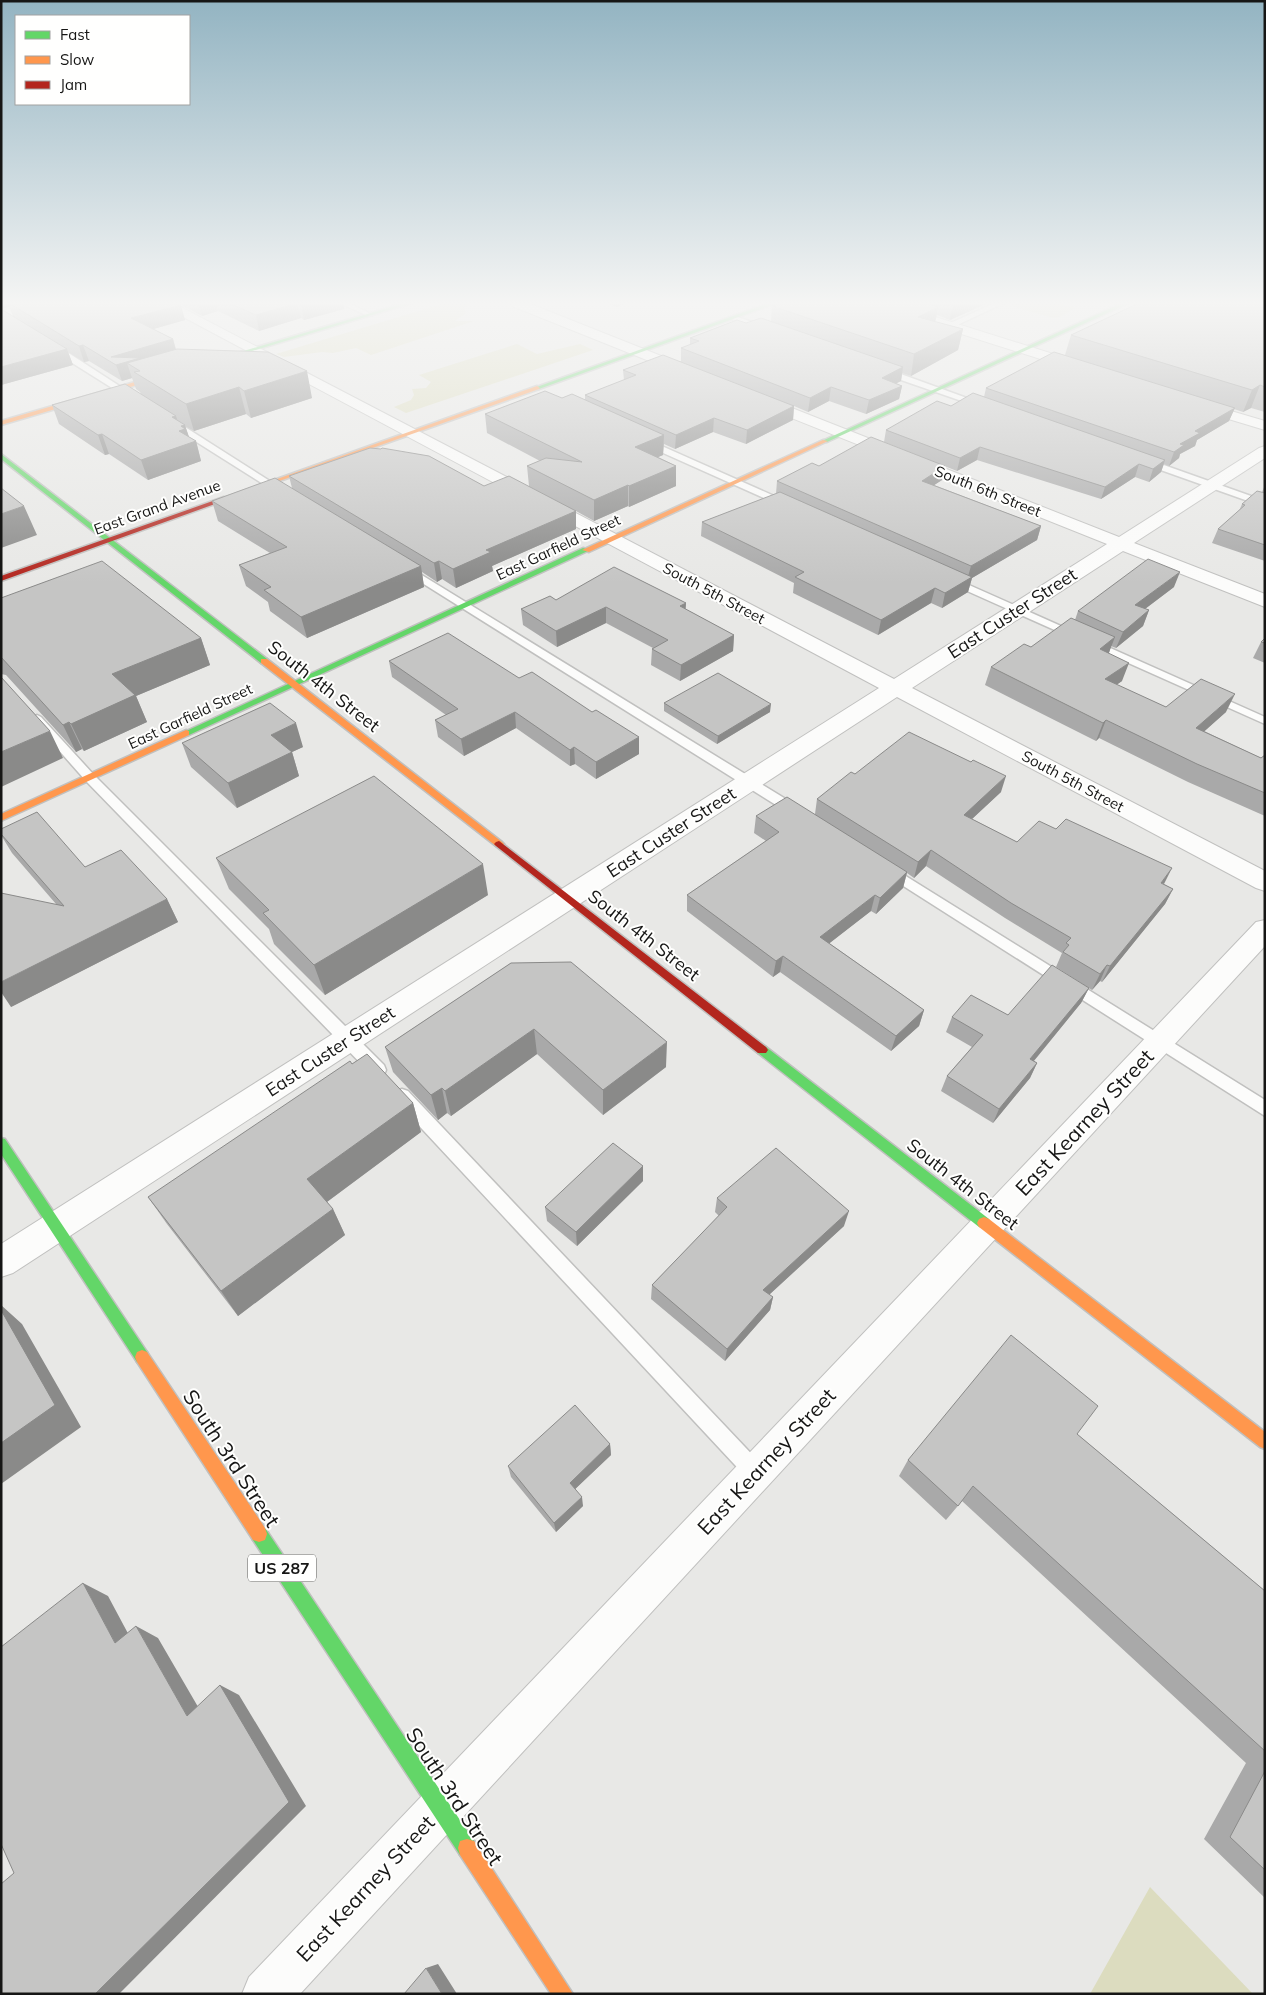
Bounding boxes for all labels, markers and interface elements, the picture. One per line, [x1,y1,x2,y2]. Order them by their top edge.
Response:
legend [15,15,190,105]
text: Fast [60,25,90,44]
text: Slow [60,50,94,69]
text: Jam [60,75,87,94]
street label: South 6th Street [932,461,1044,521]
street label: East Grand Avenue [91,475,223,539]
street label: East Garfield Street [493,510,623,584]
street label: South 5th Street [660,558,768,628]
street label: East Custer Street [943,563,1081,663]
street label: South 4th Street [264,635,384,737]
street label: East Garfield Street [125,679,255,753]
street label: South 5th Street [1019,746,1127,816]
street label: East Custer Street [602,782,740,882]
street label: South 4th Street [584,884,704,986]
street label: East Custer Street [261,1001,399,1101]
street label: East Kearney Street [1009,1043,1159,1201]
street label: South 4th Street [903,1133,1023,1235]
street label: East Kearney Street [691,1382,841,1540]
street label: South 3rd Street [178,1384,286,1532]
road number: US 287 [248,1555,316,1582]
street label: South 3rd Street [401,1722,509,1870]
street label: East Kearney Street [290,1809,440,1967]

